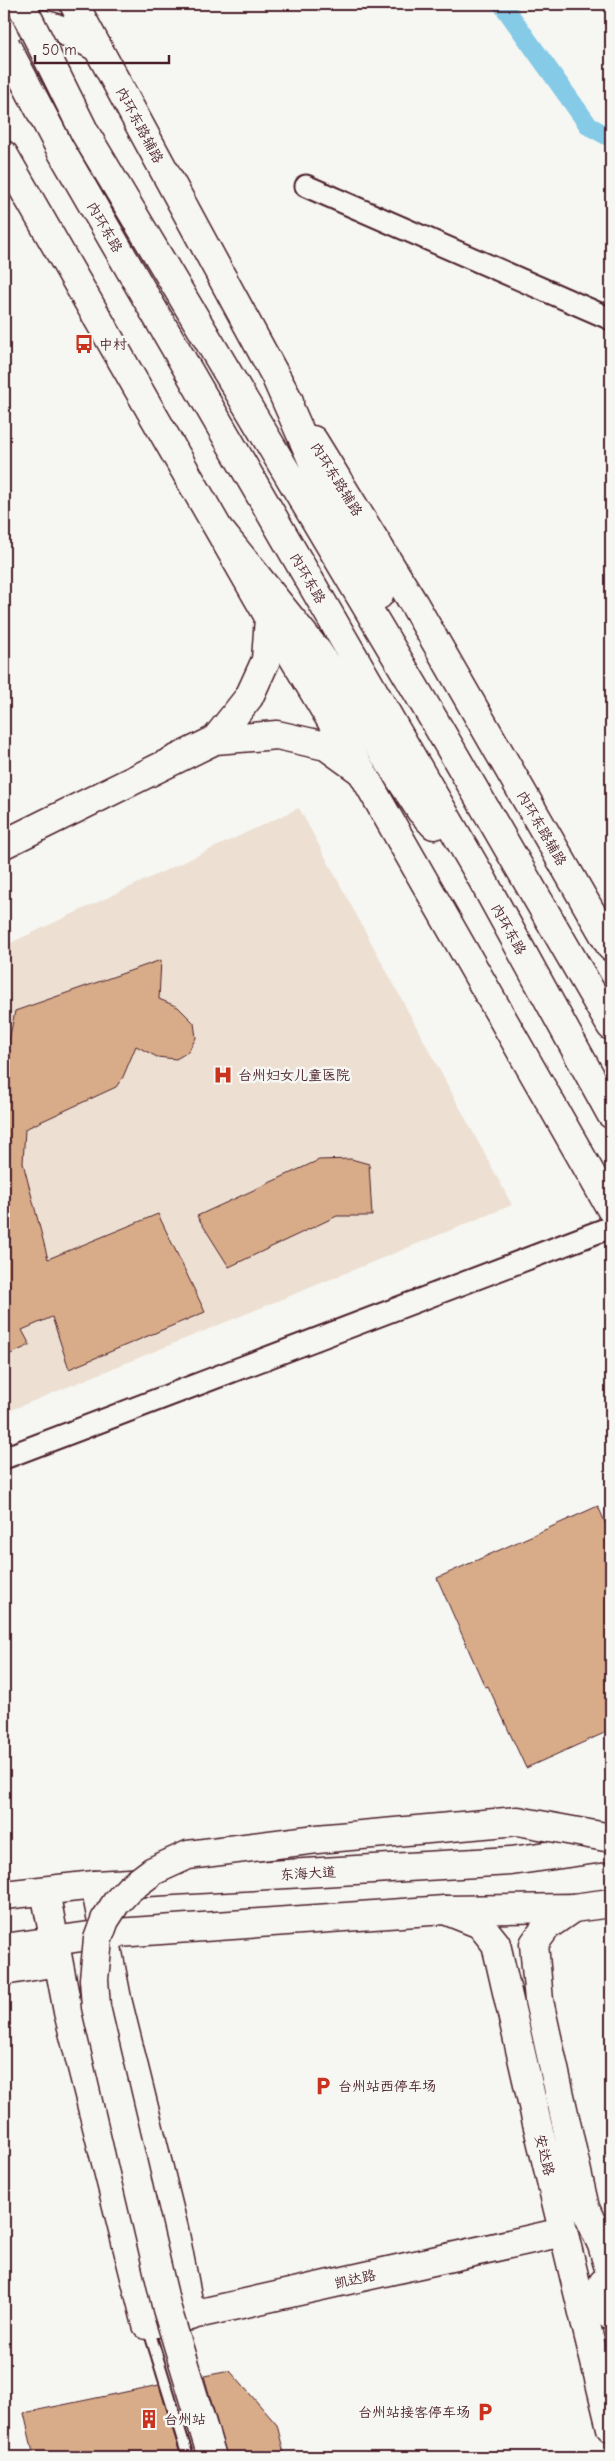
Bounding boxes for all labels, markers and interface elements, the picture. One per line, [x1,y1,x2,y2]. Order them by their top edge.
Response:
scale bar [35,32,169,64]
text: 50 m [42,41,77,59]
street label: 内环东路辅路 [112,84,167,166]
street label: 内环东路 [83,199,126,256]
bus stop icon: 中村 [73,333,95,355]
place label: 中村 [99,336,127,353]
street label: 内环东路辅路 [307,439,366,519]
street label: 内环东路 [286,550,329,607]
street label: 内环东路辅路 [513,788,570,869]
street label: 内环东路 [488,901,530,958]
hospital icon: 台州妇女儿童医院 [212,1064,234,1086]
place label: 台州妇女儿童医院 [238,1067,350,1084]
street label: 东海大道 [280,1864,336,1883]
parking icon: 台州站西停车场 [312,2075,334,2097]
place label: 台州站西停车场 [338,2078,436,2095]
street label: 安达路 [531,2133,558,2178]
street label: 凯达路 [333,2266,377,2292]
parking icon: 台州站接客停车场 [474,2401,496,2423]
place label: 台州站接客停车场 [358,2404,470,2421]
building icon: 台州站 [138,2408,160,2430]
place label: 台州站 [164,2411,206,2428]

